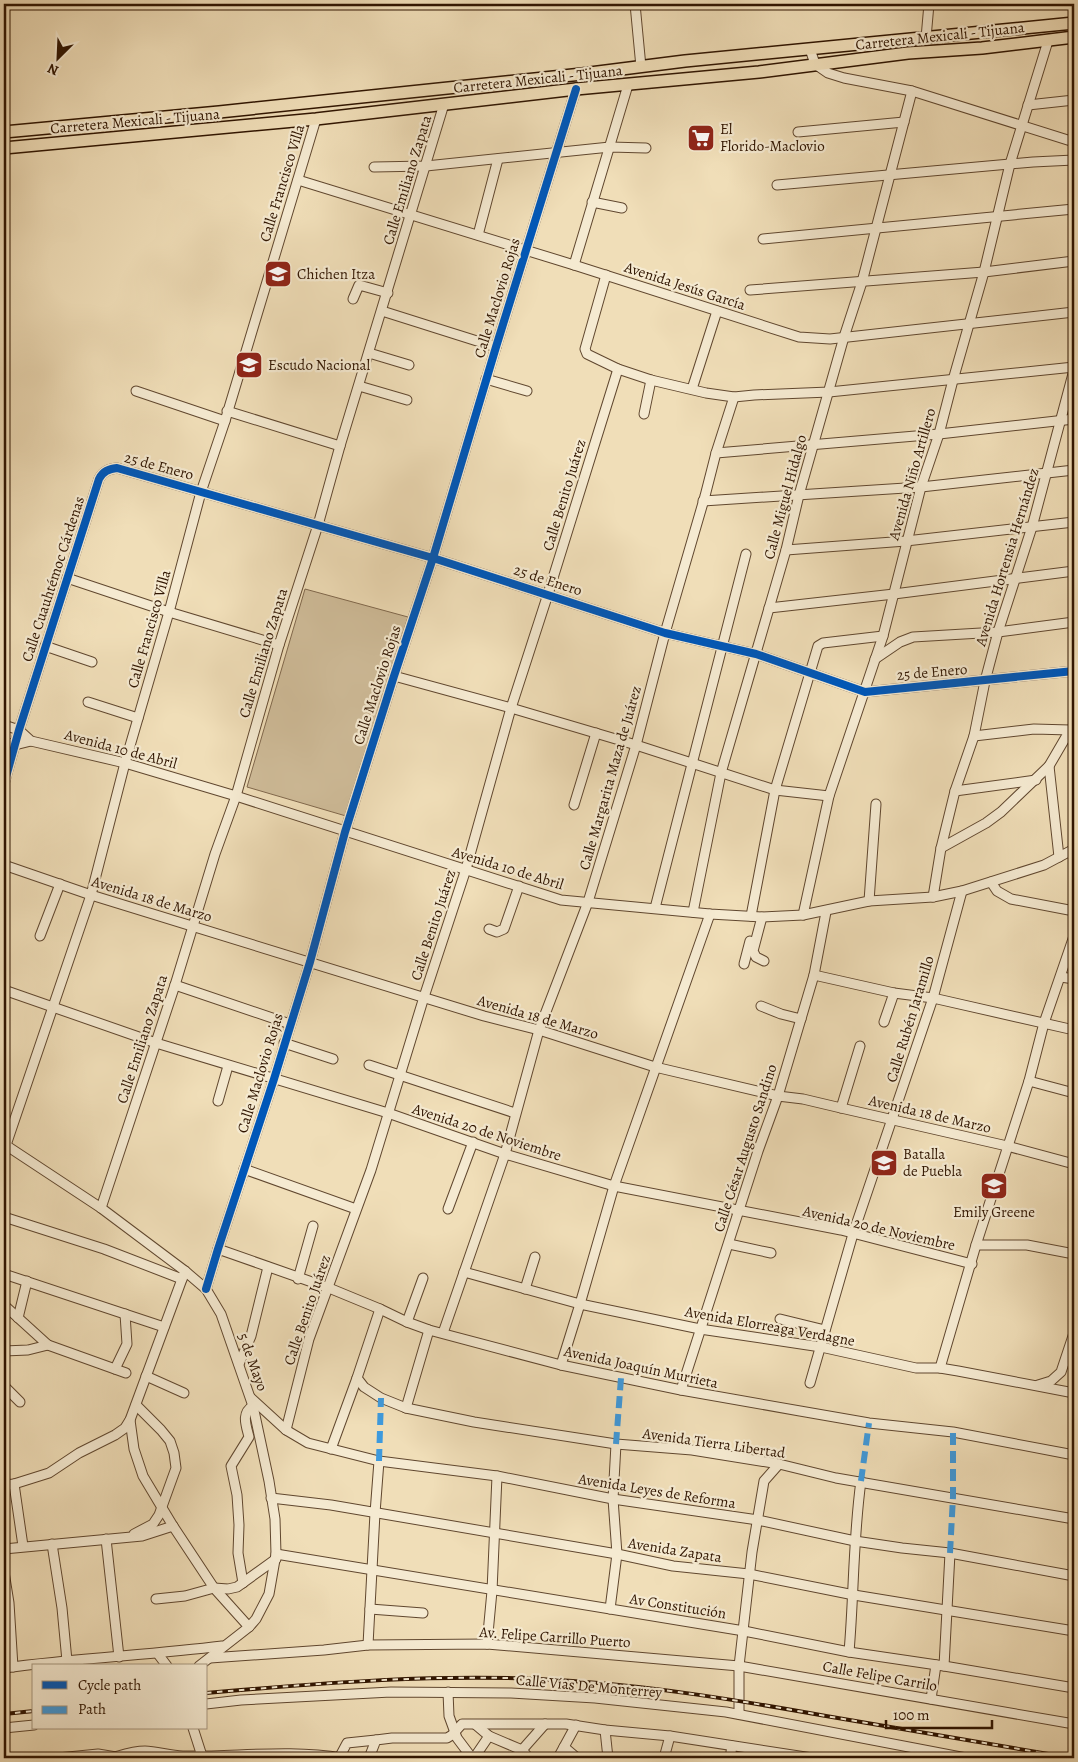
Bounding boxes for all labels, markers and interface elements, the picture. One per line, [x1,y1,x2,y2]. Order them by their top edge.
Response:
street label: Carretera Mexicali - Tijuana [854,17,1026,55]
north arrow [32,32,82,82]
text: N [44,59,61,80]
street label: Carretera Mexicali - Tijuana [452,60,624,98]
street label: Carretera Mexicali - Tijuana [49,104,221,138]
street label: Calle Emiliano Zapata [378,113,436,247]
place label: El Florido-Maclovio [720,119,825,156]
street label: Calle Francisco Villa [255,122,309,244]
supermarket icon: El Florido-Maclovio [686,123,716,153]
street label: Calle Maclovio Rojas [469,236,525,360]
street label: Avenida Jesús García [621,257,748,315]
school or university icon: Chichen Itza [263,259,293,289]
place label: Chichen Itza [297,264,375,284]
school or university icon: Escudo Nacional [234,350,264,380]
place label: Escudo Nacional [268,355,371,375]
street label: Avenida Niño Artillero [883,406,940,543]
street label: Calle Miguel Hidalgo [759,432,811,562]
street label: Calle Benito Juárez [538,437,590,553]
street label: 25 de Enero [122,447,196,485]
street label: Avenida Hortensia Hernández [970,466,1044,649]
street label: Calle Cuauhtémoc Cárdenas [17,494,89,664]
street label: 25 de Enero [511,560,585,600]
street label: Calle Francisco Villa [123,568,175,690]
street label: Calle Emiliano Zapata [234,586,292,720]
street label: Calle Maclovio Rojas [348,623,406,747]
street label: 25 de Enero [896,659,968,685]
street label: Calle Margarita Maza de Juárez [574,683,646,872]
street label: Avenida 10 de Abril [62,724,180,774]
street label: Avenida 10 de Abril [449,841,567,895]
street label: Calle Benito Juárez [406,867,460,983]
street label: Avenida 18 de Marzo [88,871,215,927]
street label: Calle Rubén Jaramillo [881,953,939,1085]
street label: Calle Emiliano Zapata [112,972,172,1106]
street label: Avenida 18 de Marzo [474,990,601,1044]
street label: Calle Maclovio Rojas [232,1011,288,1135]
street label: Calle César Augusto Sandino [708,1061,782,1235]
street label: Avenida 18 de Marzo [866,1090,993,1138]
street label: Avenida 20 de Noviembre [409,1098,564,1166]
place label: Batalla de Puebla [903,1144,962,1181]
school or university icon: Batalla de Puebla [869,1148,899,1178]
school or university icon: Emily Greene [979,1171,1009,1201]
street label: Avenida 20 de Noviembre [800,1201,957,1255]
place label: Emily Greene [953,1202,1035,1222]
street label: Calle Benito Juárez [279,1252,335,1368]
street label: Avenida Elorreaga Verdagne [682,1301,857,1351]
street label: 5 de Mayo [233,1330,273,1394]
street label: Avenida Joaquín Murrieta [561,1341,720,1393]
street label: Avenida Tierra Libertad [640,1423,788,1463]
street label: Avenida Leyes de Reforma [576,1469,737,1513]
street label: Avenida Zapata [626,1533,723,1567]
street label: Av Constitución [627,1588,728,1623]
street label: Av. Felipe Carrillo Puerto [478,1622,631,1652]
street label: Calle Felipe Carrilo [821,1656,939,1696]
legend [32,1664,208,1730]
street label: Calle Vías De Monterrey [515,1670,663,1702]
text: Cycle path [78,1675,141,1695]
scale bar [886,1697,992,1729]
text: Path [78,1699,106,1719]
text: 100 m [893,1705,930,1725]

